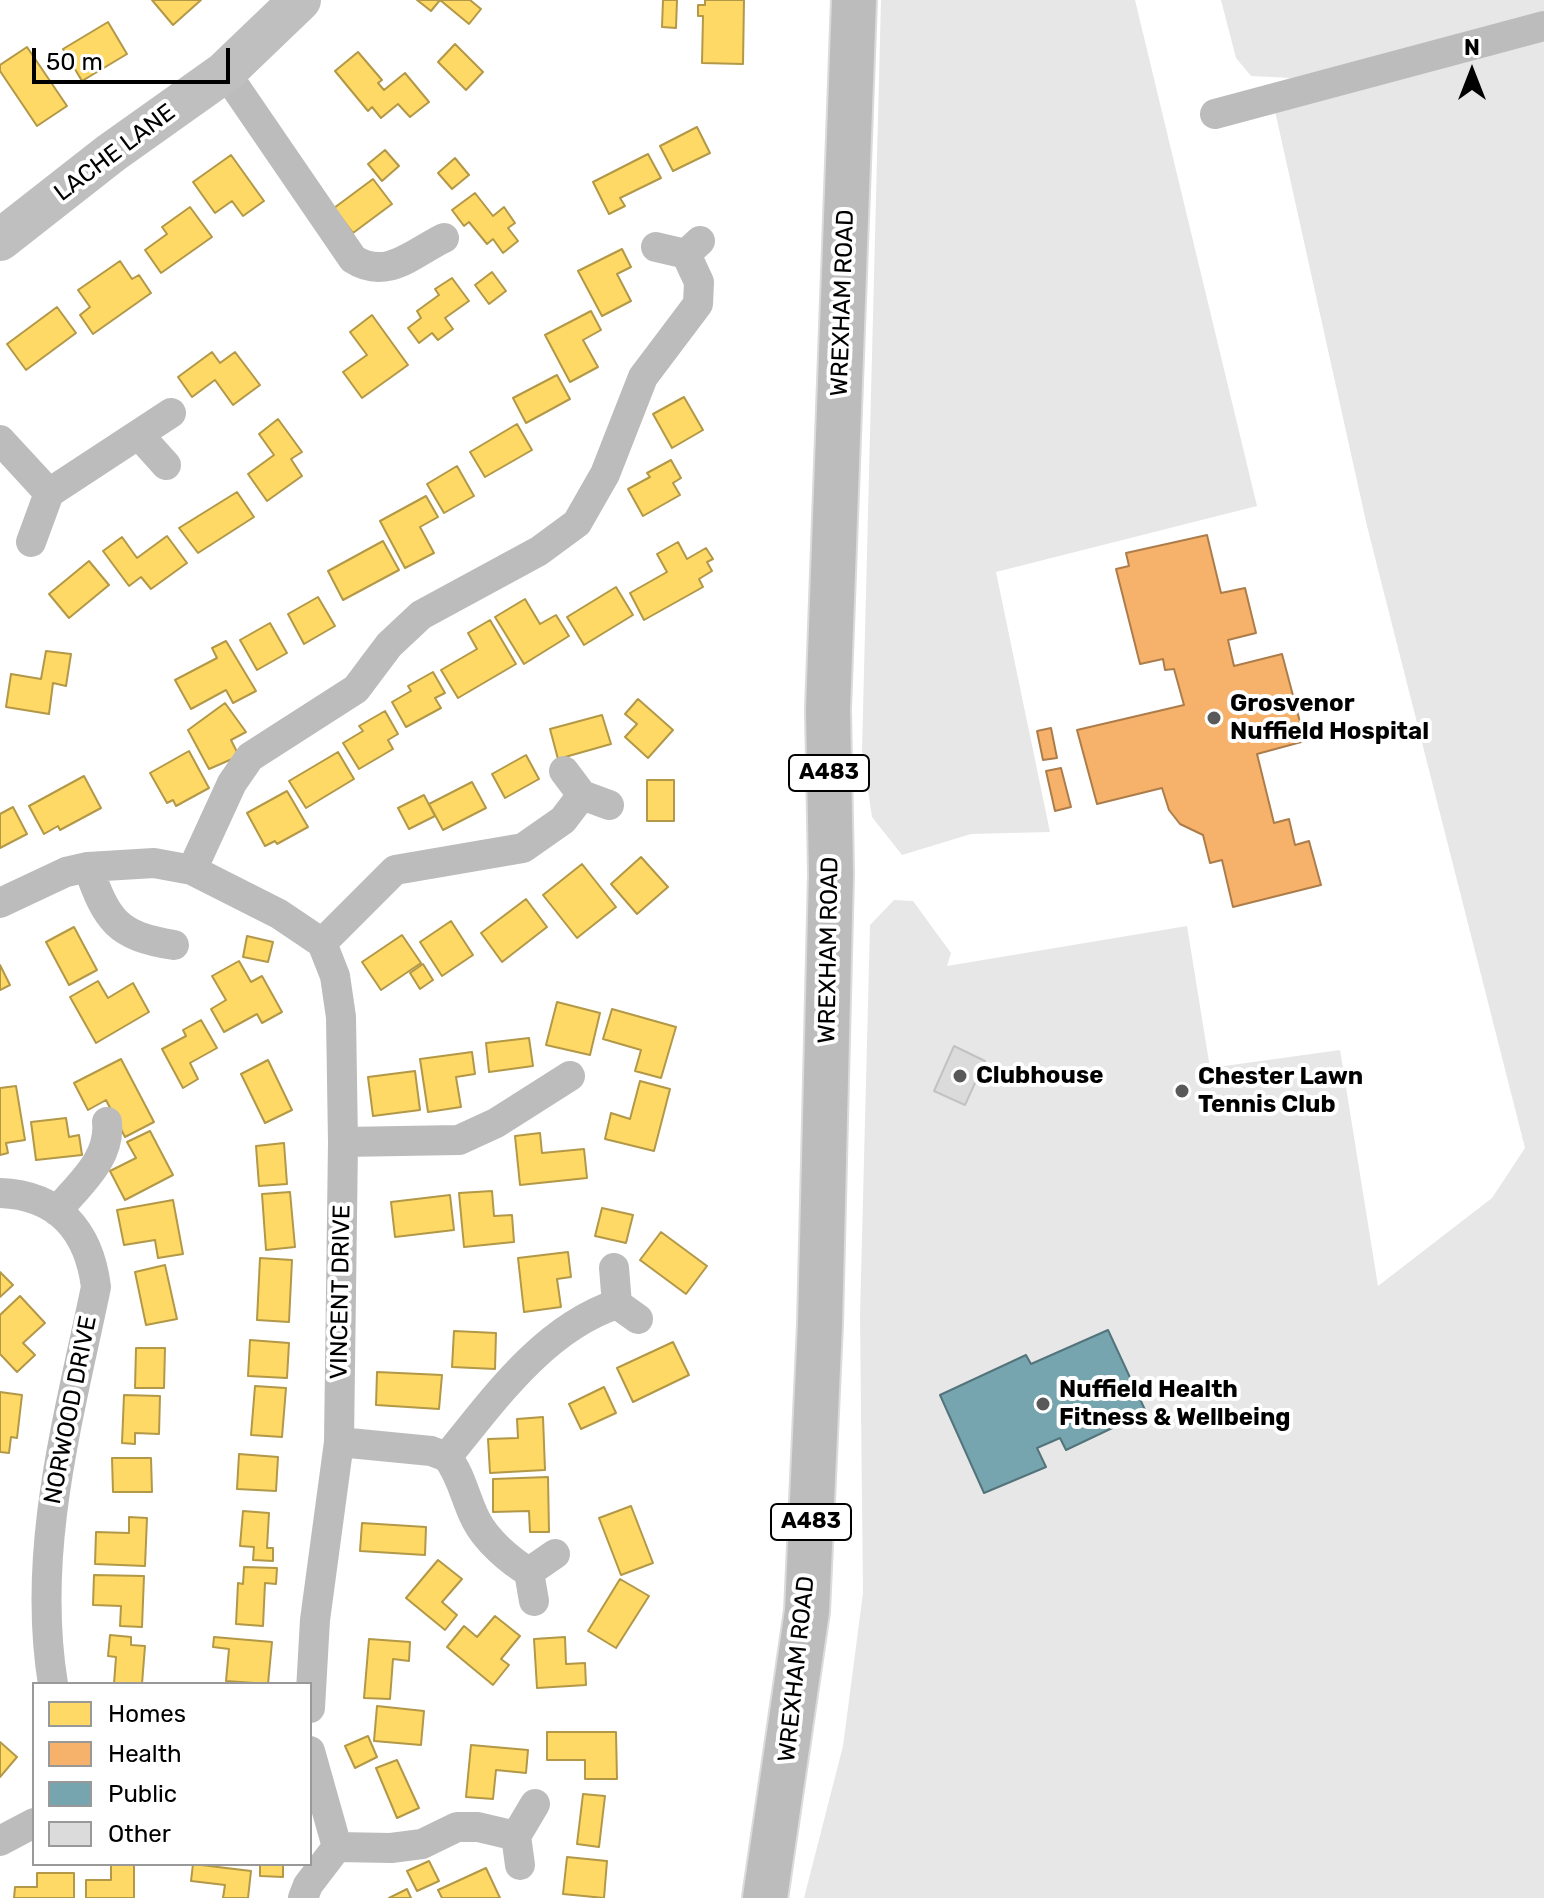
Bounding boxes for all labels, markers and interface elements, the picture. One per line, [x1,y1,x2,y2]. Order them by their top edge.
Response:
scale bar [36,32,234,82]
north arrow [1432,32,1512,112]
text: N [1464,34,1480,61]
text: 50 m [46,48,103,76]
street label: LACHE LANE [49,98,181,208]
street label: WREXHAM ROAD [825,209,861,397]
place label: Grosvenor Nuffield Hospital [1230,690,1429,746]
marker: Grosvenor Nuffield Hospital [1205,709,1223,727]
road number: A483 [789,755,869,791]
street label: WREXHAM ROAD [813,856,845,1044]
place label: Clubhouse [976,1062,1103,1090]
place label: Chester Lawn Tennis Club [1198,1063,1363,1119]
marker: Clubhouse [951,1067,969,1085]
marker: Chester Lawn Tennis Club [1173,1082,1191,1100]
street label: VINCENT DRIVE [325,1204,357,1380]
street label: NORWOOD DRIVE [39,1313,103,1507]
place label: Nuffield Health Fitness & Wellbeing [1059,1376,1291,1432]
marker: Nuffield Health Fitness & Wellbeing [1034,1395,1052,1413]
road number: A483 [771,1504,851,1540]
street label: WREXHAM ROAD [773,1574,821,1764]
legend [32,1682,312,1866]
text: Homes [108,1700,186,1728]
text: Health [108,1740,182,1768]
text: Public [108,1780,177,1808]
text: Other [108,1820,171,1848]

